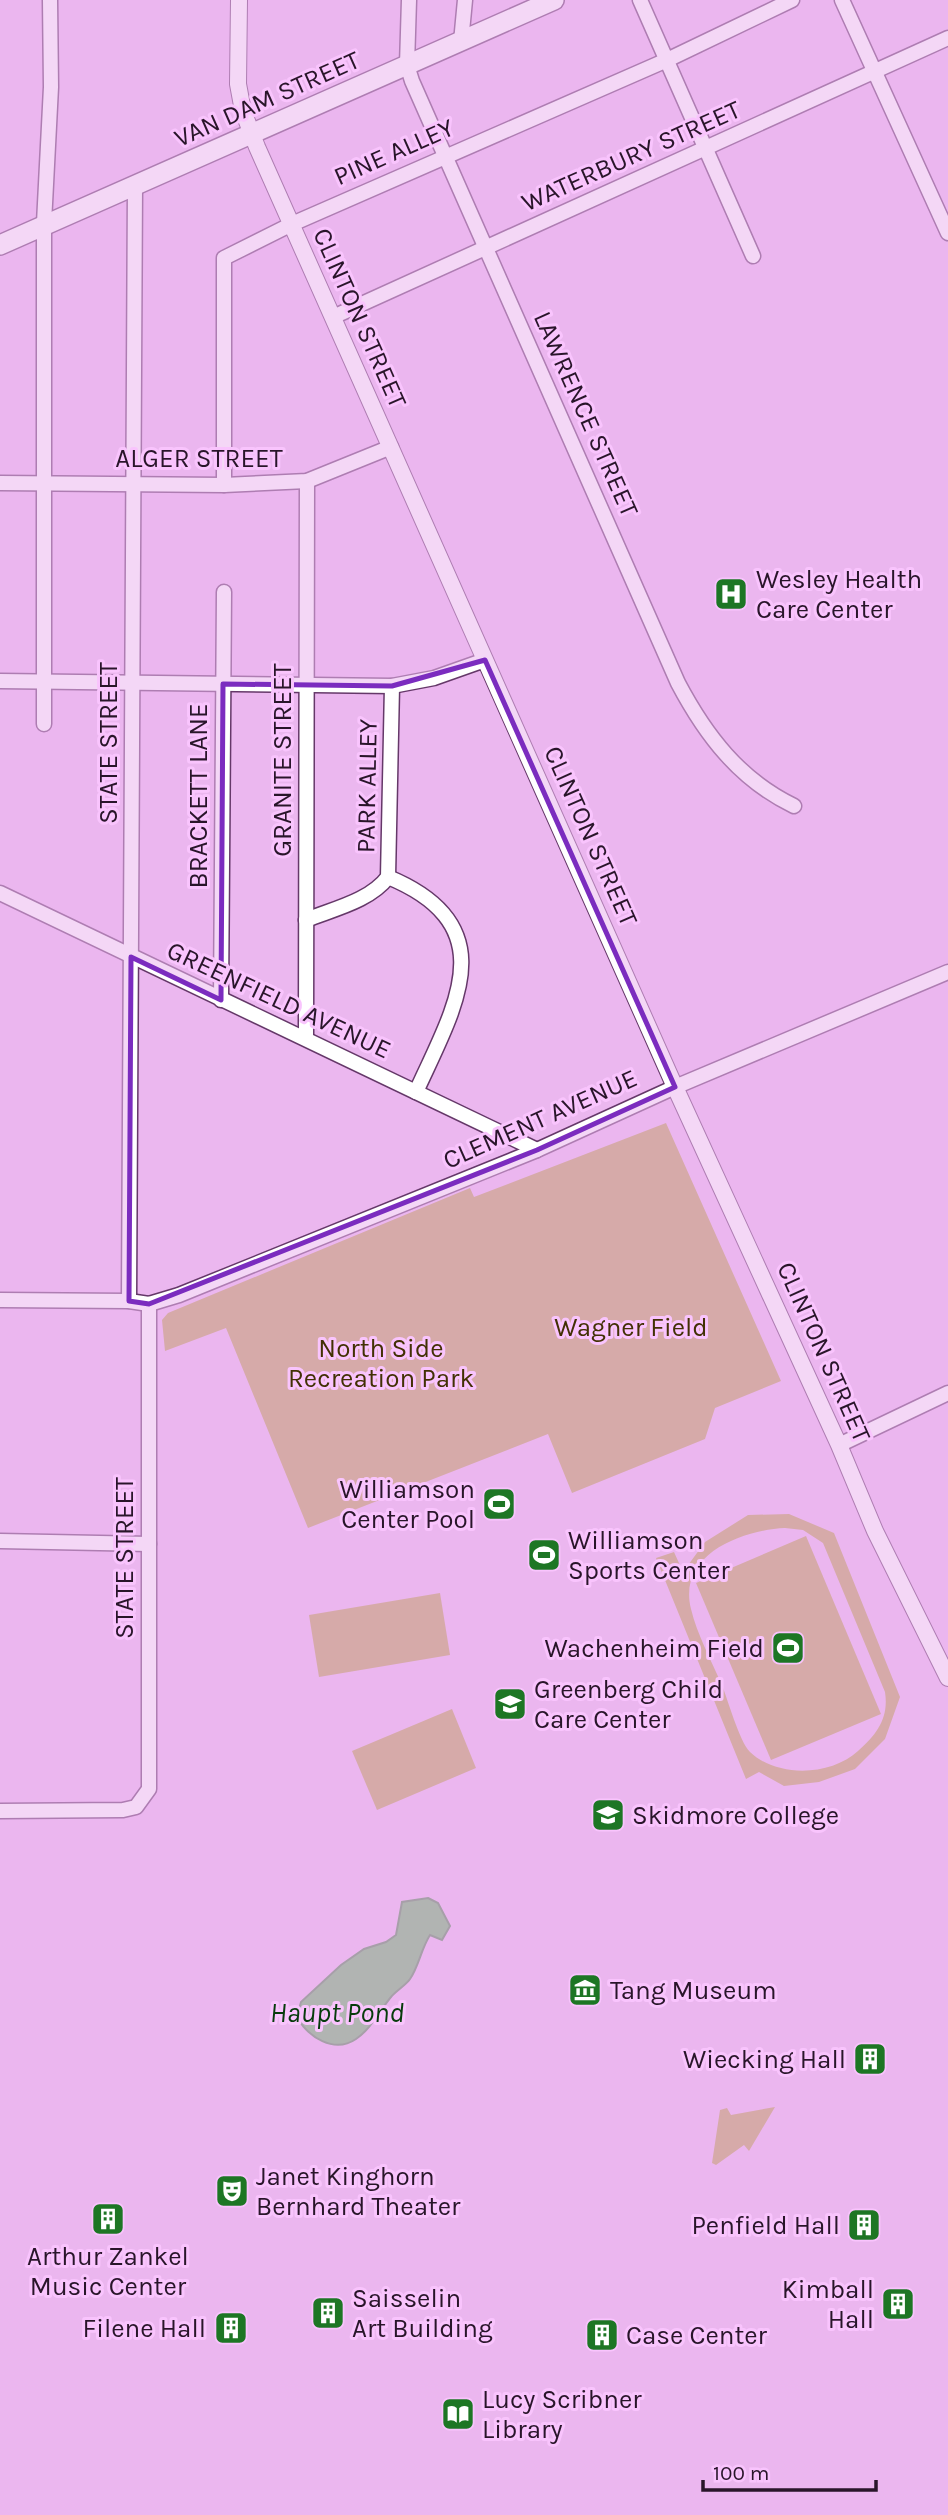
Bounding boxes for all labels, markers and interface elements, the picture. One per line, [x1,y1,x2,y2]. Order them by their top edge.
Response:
street label: VAN DAM STREET [169,44,365,154]
street label: WATERBURY STREET [517,94,745,218]
street label: PINE ALLEY [329,111,460,192]
street label: CLINTON STREET [306,223,414,413]
street label: LAWRENCE STREET [527,306,645,522]
street label: ALGER STREET [115,443,283,474]
place label: Wesley Health Care Center [756,564,922,625]
hospital icon: Wesley Health Care Center [712,575,750,613]
street label: STATE STREET [93,662,124,824]
street label: GRANITE STREET [267,663,298,857]
street label: BRACKETT LANE [183,703,214,889]
street label: PARK ALLEY [350,718,384,853]
street label: CLINTON STREET [537,741,645,931]
street label: GREENFIELD AVENUE [162,934,396,1066]
street label: CLEMENT AVENUE [438,1062,642,1176]
street label: CLINTON STREET [770,1257,878,1447]
park label: Wagner Field [554,1312,708,1343]
park label: North Side Recreation Park [288,1333,474,1394]
place label: Williamson Center Pool [340,1474,475,1535]
street label: STATE STREET [109,1477,140,1639]
sports icon: Williamson Center Pool [480,1485,518,1523]
place label: Williamson Sports Center [568,1525,730,1586]
sports icon: Williamson Sports Center [525,1536,563,1574]
sports icon: Wachenheim Field [769,1629,807,1667]
place label: Wachenheim Field [544,1633,764,1664]
place label: Greenberg Child Care Center [534,1674,723,1735]
school or university icon: Greenberg Child Care Center [491,1685,529,1723]
school or university icon: Skidmore College [589,1796,627,1834]
place label: Skidmore College [632,1800,839,1831]
museum icon: Tang Museum [566,1971,604,2009]
place label: Tang Museum [610,1975,776,2006]
water label: Haupt Pond [270,1996,404,2029]
building icon: Wiecking Hall [851,2040,889,2078]
place label: Wiecking Hall [683,2044,846,2075]
place label: Janet Kinghorn Bernhard Theater [256,2161,461,2222]
theatre icon: Janet Kinghorn Bernhard Theater [213,2172,251,2210]
building icon: Arthur Zankel Music Center [89,2200,127,2238]
building icon: Penfield Hall [845,2206,883,2244]
place label: Penfield Hall [691,2210,840,2241]
place label: Arthur Zankel Music Center [27,2241,189,2302]
place label: Kimball Hall [782,2274,874,2335]
place label: Saisselin Art Building [352,2283,493,2344]
building icon: Kimball Hall [879,2285,917,2323]
building icon: Saisselin Art Building [309,2294,347,2332]
building icon: Filene Hall [212,2309,250,2347]
place label: Filene Hall [83,2313,206,2344]
building icon: Case Center [583,2316,621,2354]
place label: Case Center [626,2320,768,2351]
place label: Lucy Scribner Library [482,2384,642,2445]
library icon: Lucy Scribner Library [439,2395,477,2433]
scale bar [703,2448,876,2492]
text: 100 m [713,2461,770,2485]

